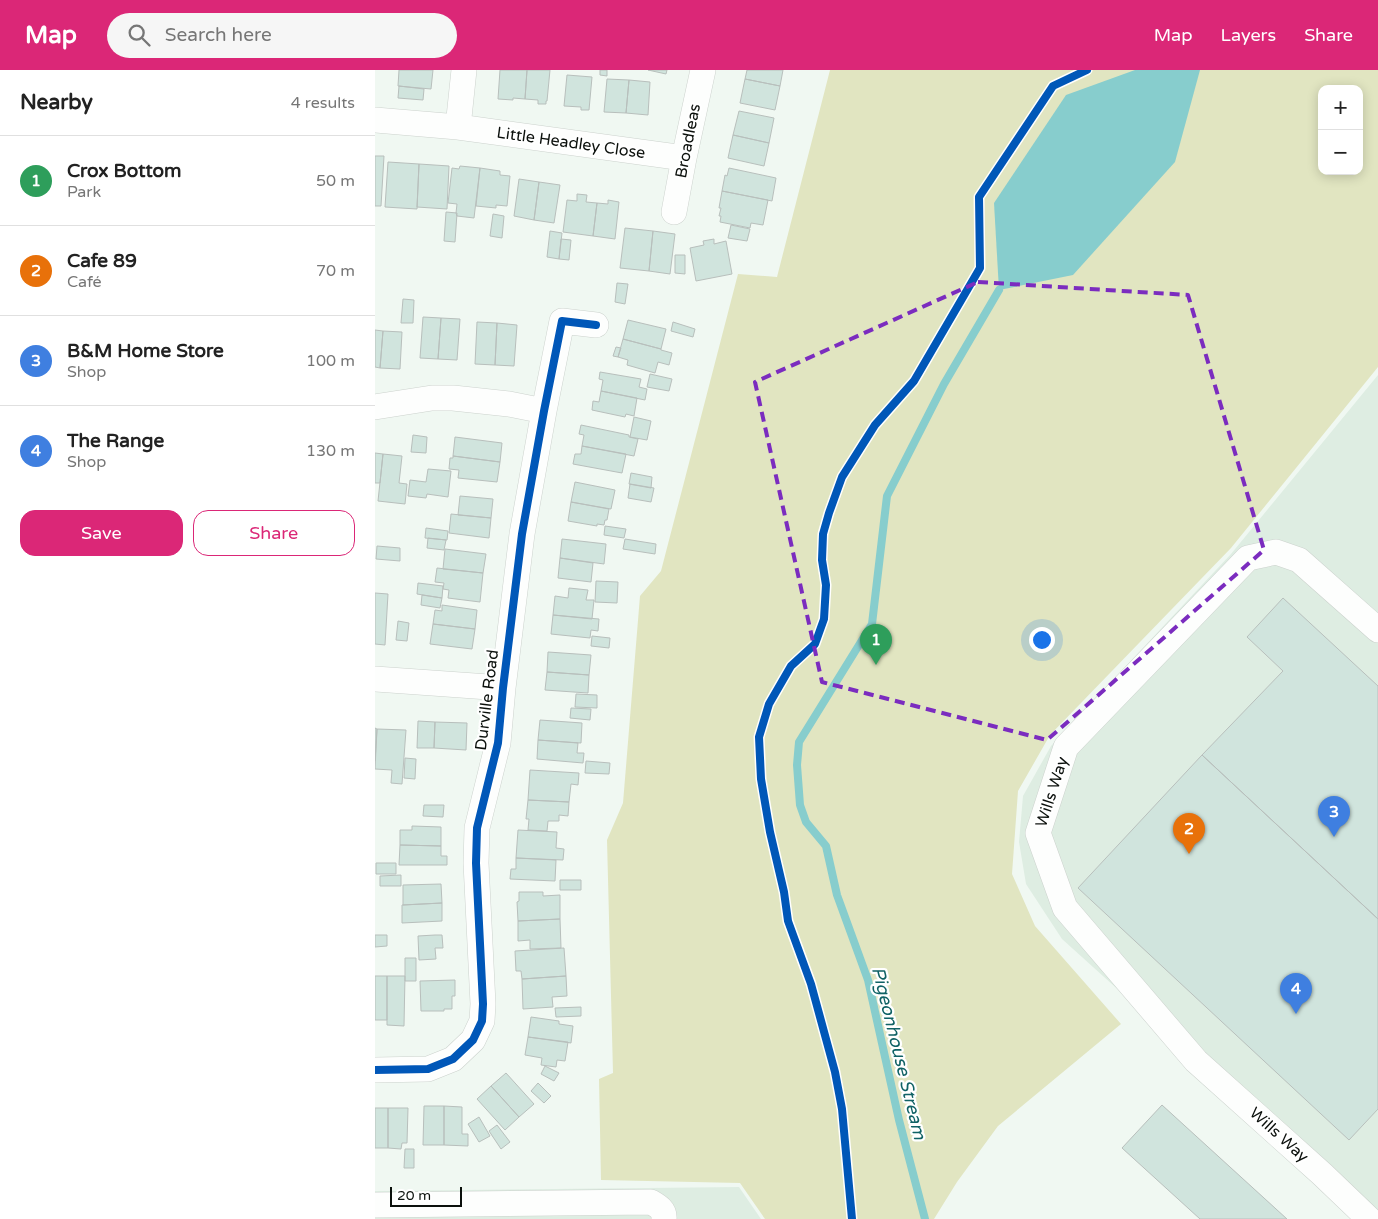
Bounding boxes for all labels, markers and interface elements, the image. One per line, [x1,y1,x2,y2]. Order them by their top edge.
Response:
search box [107,13,457,58]
text: Map [25,21,77,50]
icon: search [125,21,153,49]
text: Search here [165,24,272,46]
text: Map [1154,24,1193,46]
text: Layers [1221,24,1276,46]
text: Share [1304,24,1353,46]
map controls [1318,85,1363,175]
button: + [1318,85,1363,130]
text: Nearby [20,90,93,115]
text: 4 results [291,93,355,113]
street label: Broadleas [671,102,705,180]
street label: Little Headley Close [495,123,647,163]
button: − [1318,130,1363,175]
text: Crox Bottom [67,160,182,182]
text: 1 [31,171,41,191]
text: 50 m [316,171,355,191]
text: Park [67,182,101,202]
text: Cafe 89 [67,250,137,272]
text: 2 [31,261,41,281]
text: 70 m [316,261,355,281]
text: Café [67,272,102,292]
text: B&M Home Store [67,340,224,362]
text: 3 [31,351,41,371]
text: 100 m [306,351,355,371]
text: Shop [67,362,106,382]
text: The Range [67,430,164,452]
text: 4 [31,441,41,461]
text: 130 m [306,441,355,461]
text: Shop [67,452,106,472]
button: Save [20,510,183,556]
button: Share [193,510,355,556]
pin: 1 [860,624,892,665]
your location [1029,627,1055,653]
street label: Durville Road [471,648,503,752]
street label: Wills Way [1031,754,1073,830]
pin: 3 [1318,796,1350,837]
pin: 2 [1173,813,1205,854]
water label: Pigeonhouse Stream [867,964,931,1142]
pin: 4 [1280,973,1312,1014]
street label: Wills Way [1245,1103,1313,1167]
scale bar [390,1184,463,1207]
text: 20 m [397,1187,431,1204]

